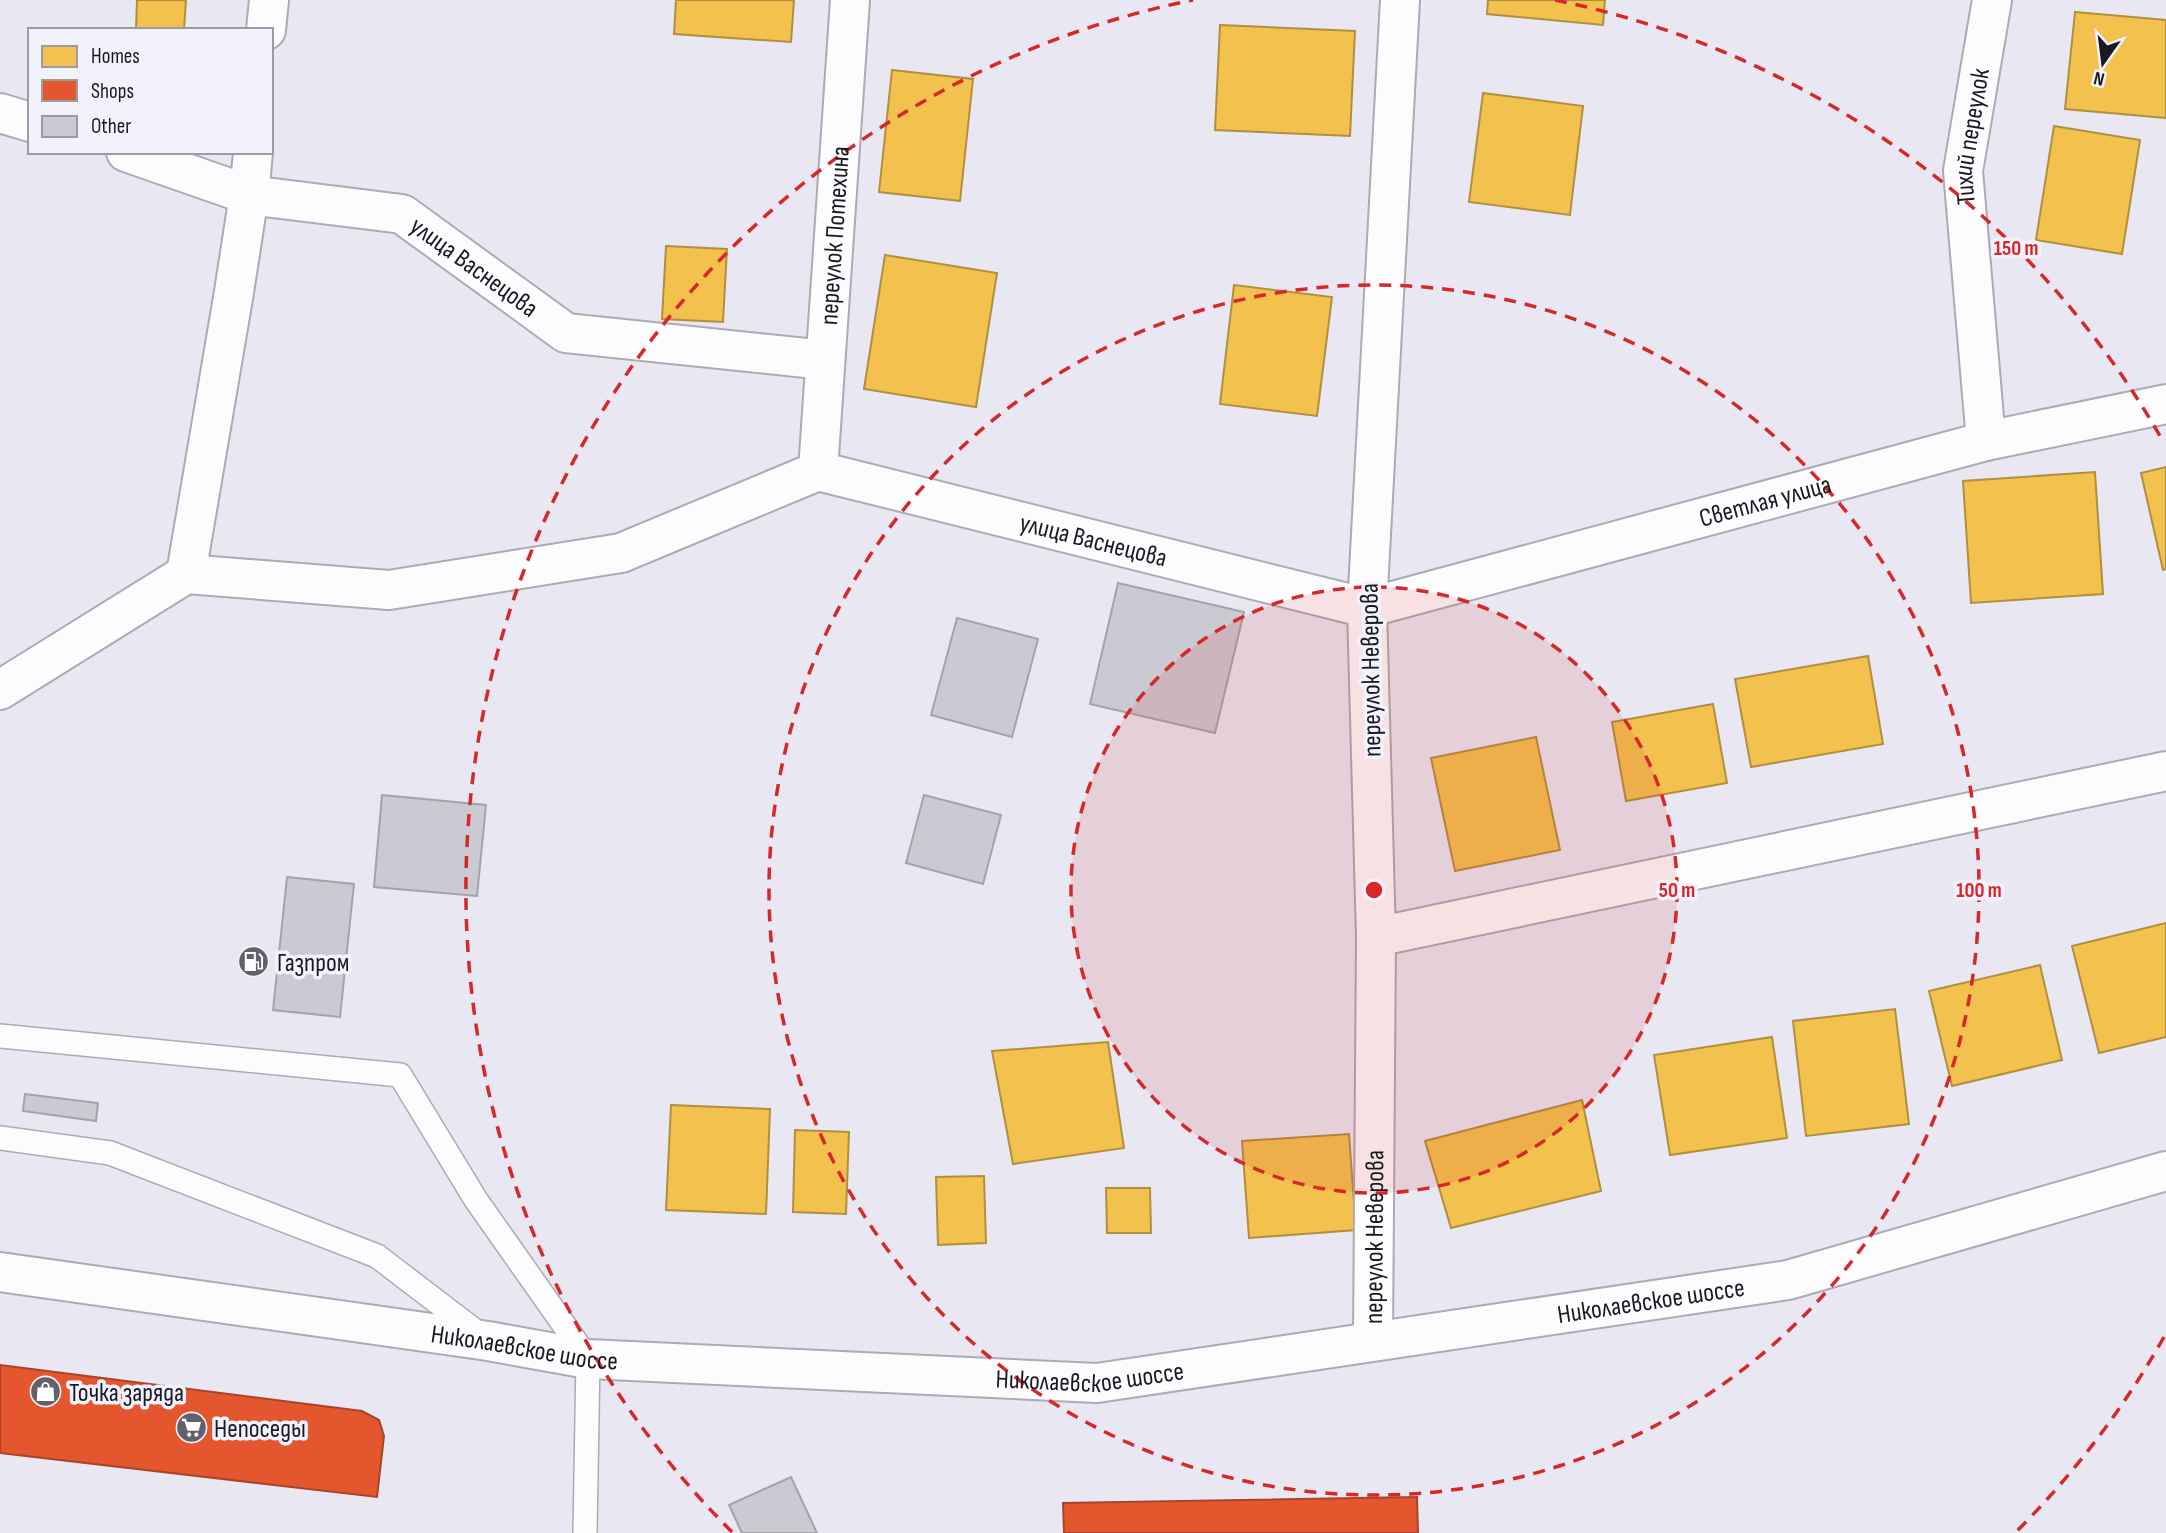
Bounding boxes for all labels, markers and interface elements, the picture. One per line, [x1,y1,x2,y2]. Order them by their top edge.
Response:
legend [28,28,273,154]
north arrow [2068,28,2138,98]
text: Homes [91,44,140,69]
street label: Тихий переулок [1948,66,1997,206]
text: N [2092,66,2107,90]
text: Shops [91,79,134,104]
text: Other [91,114,131,139]
street label: переулок Потехина [814,145,857,326]
street label: улица Васнецова [404,211,544,325]
text: 150 m [1994,236,2038,261]
street label: Светлая улица [1696,470,1835,535]
street label: улица Васнецова [1016,508,1170,574]
street label: переулок Неверова [1354,583,1389,757]
centre of rings [1362,878,1386,902]
text: 50 m [1659,878,1695,903]
text: 100 m [1956,878,2002,903]
fuel station icon: Газпром [237,945,271,979]
place label: Газпром [277,948,349,979]
street label: переулок Неверова [1359,1150,1391,1324]
street label: Николаевское шоссе [1555,1273,1747,1331]
street label: Николаевское шоссе [429,1319,619,1377]
street label: Николаевское шоссе [995,1356,1186,1400]
shop icon: Точка заряда [29,1375,63,1409]
place label: Точка заряда [69,1378,184,1409]
supermarket icon: Непоседы [174,1411,208,1445]
place label: Непоседы [214,1414,306,1445]

